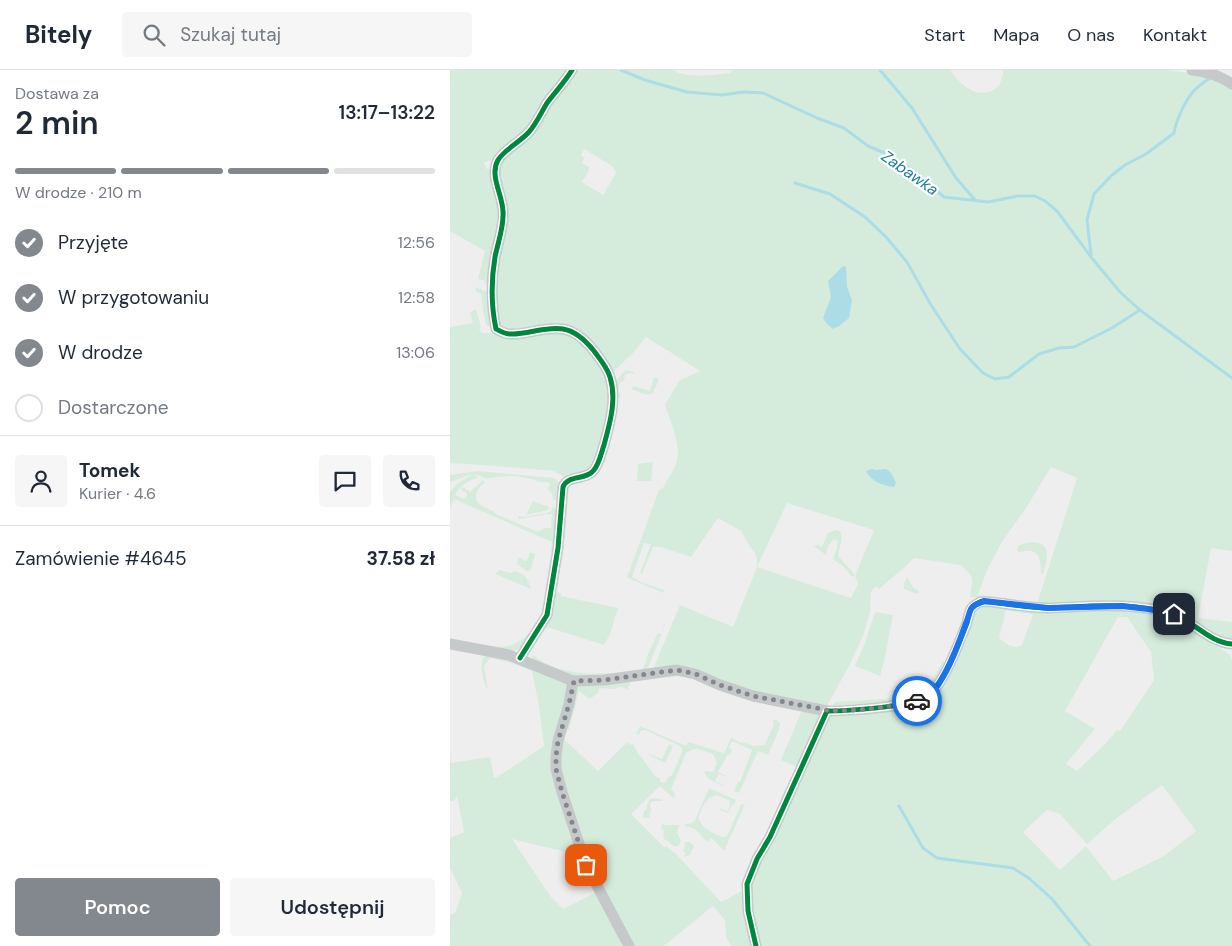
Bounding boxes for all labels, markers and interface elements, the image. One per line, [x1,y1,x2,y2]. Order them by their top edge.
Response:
search box [122,12,472,57]
text: Bitely [25,19,92,50]
icon: search [140,21,168,49]
text: Szukaj tutaj [180,22,281,47]
text: Start [924,23,965,47]
text: Mapa [993,23,1039,47]
text: O nas [1067,23,1115,47]
text: Kontakt [1143,23,1207,47]
text: Dostawa za [15,83,99,104]
text: 13:17–13:22 [339,100,435,125]
text: 2 min [15,102,99,144]
water label: Zabawka [877,146,943,200]
text: W drodze · 210 m [15,182,142,203]
icon: check [15,229,43,257]
text: Przyjęte [58,230,128,255]
text: 12:56 [398,232,435,253]
icon: check [15,284,43,312]
text: W przygotowaniu [58,285,209,310]
text: 12:58 [398,287,435,308]
icon: check [15,339,43,367]
text: W drodze [58,340,143,365]
text: 13:06 [396,342,435,363]
text: Dostarczone [58,395,168,420]
button: person [15,455,67,507]
button: chat [319,455,371,507]
button: phone [383,455,435,507]
text: Tomek [79,458,141,483]
text: Kurier · 4.6 [79,483,156,504]
text: Zamówienie #4645 [15,546,186,571]
text: 37.58 zł [367,546,435,571]
pin [1153,593,1195,635]
icon: home [1160,600,1188,628]
courier [892,676,942,726]
icon: car [903,687,931,715]
pin [565,844,607,886]
icon: bag [572,851,600,879]
button: Pomoc [15,878,220,936]
button: Udostępnij [230,878,435,936]

